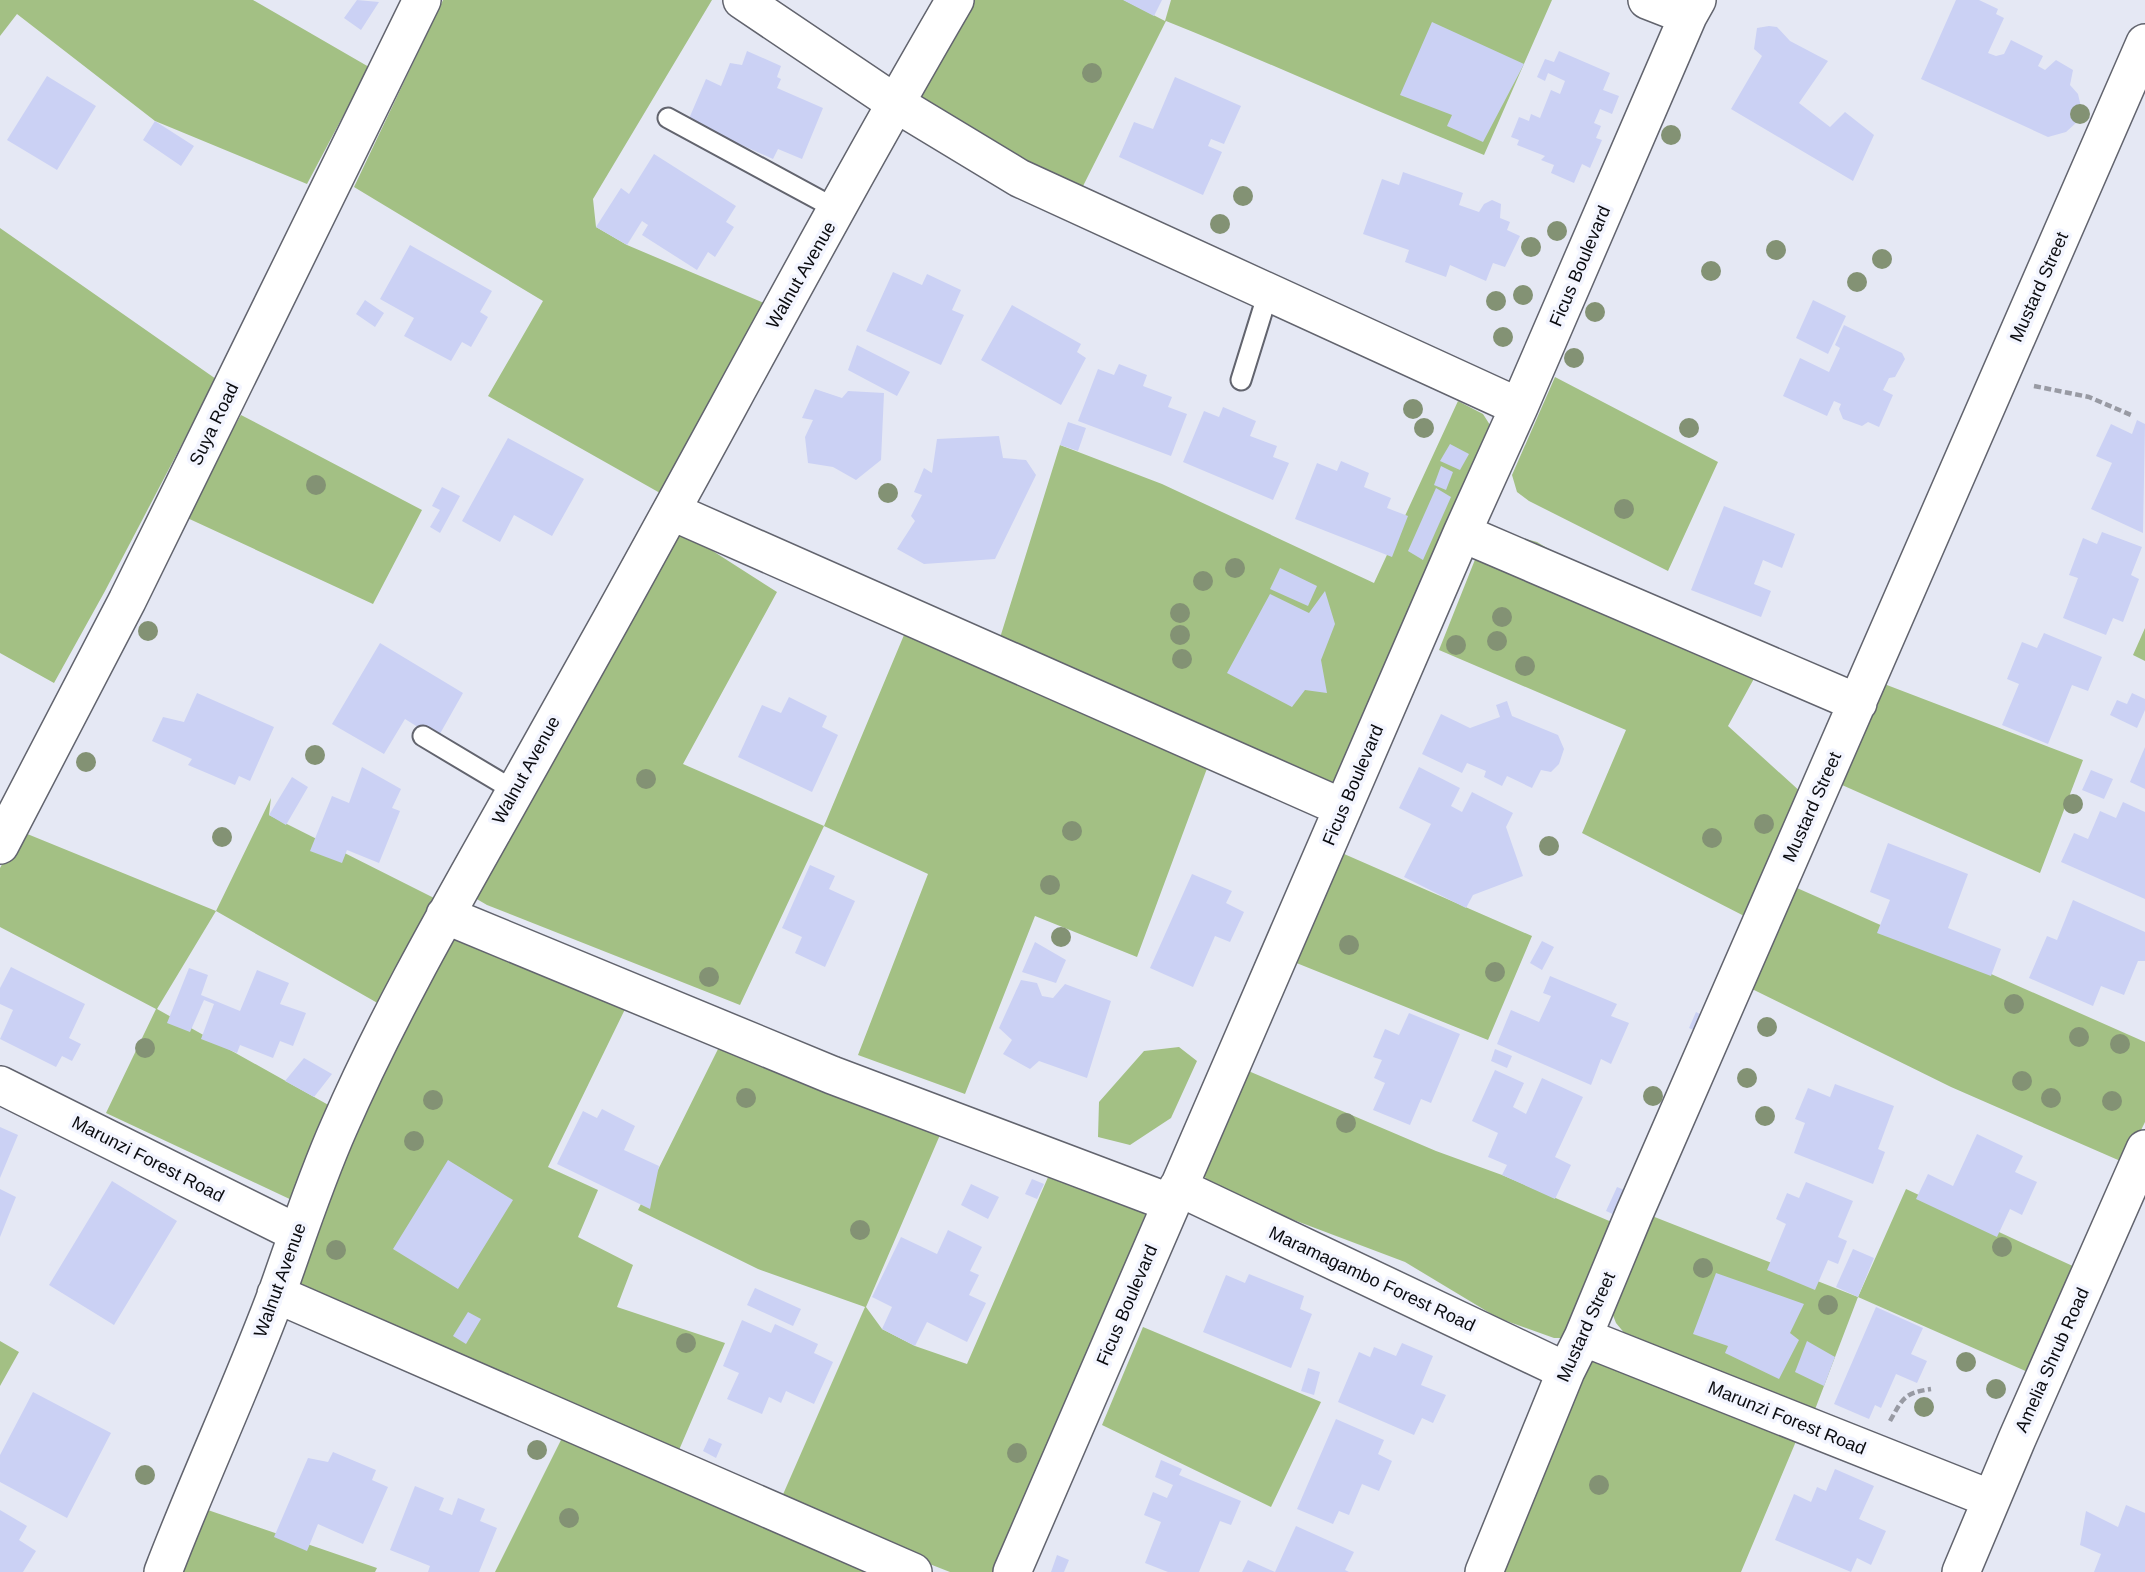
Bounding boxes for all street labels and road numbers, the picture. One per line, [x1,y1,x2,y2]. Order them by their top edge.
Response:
street label: Ficus Boulevard [1546,203,1614,329]
street label: Walnut Avenue [762,218,840,332]
street label: Mustard Street [2006,229,2072,345]
street label: Suya Road [185,380,243,468]
street label: Walnut Avenue [488,713,564,827]
street label: Ficus Boulevard [1319,722,1387,848]
street label: Mustard Street [1779,749,1845,865]
street label: Marunzi Forest Road [69,1112,227,1206]
street label: Walnut Avenue [250,1220,310,1340]
street label: Maramagambo Forest Road [1266,1222,1478,1336]
street label: Ficus Boulevard [1093,1242,1161,1368]
street label: Mustard Street [1553,1269,1619,1385]
street label: Amelia Shrub Road [2011,1285,2093,1435]
street label: Marunzi Forest Road [1705,1377,1869,1459]

